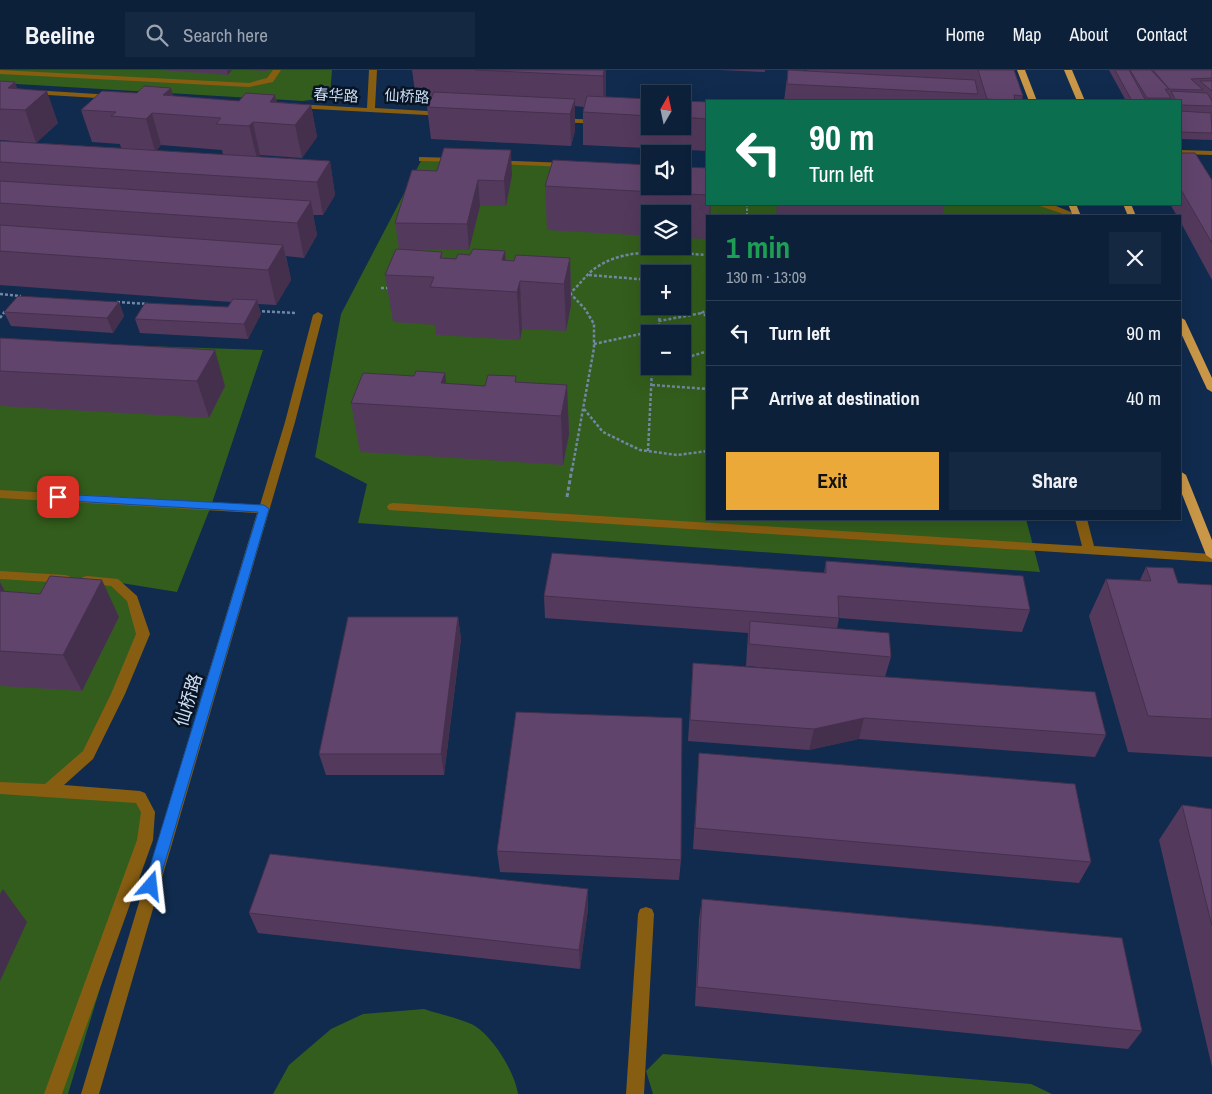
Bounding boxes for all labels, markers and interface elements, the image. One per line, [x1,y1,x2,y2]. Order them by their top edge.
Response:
search box [125,12,475,57]
text: Beeline [25,19,95,51]
icon: search [143,21,171,49]
text: Search here [183,22,268,48]
text: Home [945,22,985,47]
text: Map [1013,22,1042,47]
text: About [1070,22,1108,47]
text: Contact [1136,22,1187,47]
street label: 春华路 [313,83,359,107]
street label: 仙桥路 [384,84,430,108]
north arrow [641,85,691,135]
map controls [641,85,691,375]
text: 90 m [809,114,874,161]
icon: left [726,120,791,185]
button: sound [641,145,691,195]
text: Turn left [809,159,874,189]
button: layers [641,205,691,255]
text: 1 min [726,227,790,267]
button: close [1109,232,1161,284]
button: + [641,265,691,315]
text: 130 m · 13:09 [726,266,806,288]
icon: left [726,319,754,347]
text: Turn left [769,320,830,346]
text: 90 m [1126,320,1161,346]
button: − [641,325,691,375]
icon: arrive [726,384,754,412]
text: Arrive at destination [769,385,920,411]
text: 40 m [1126,385,1161,411]
button: Exit [726,452,939,510]
button: Share [949,452,1161,510]
pin [37,476,79,518]
icon: arrive [44,483,72,511]
street label: 仙桥路 [168,671,208,729]
position arrow [124,859,176,911]

